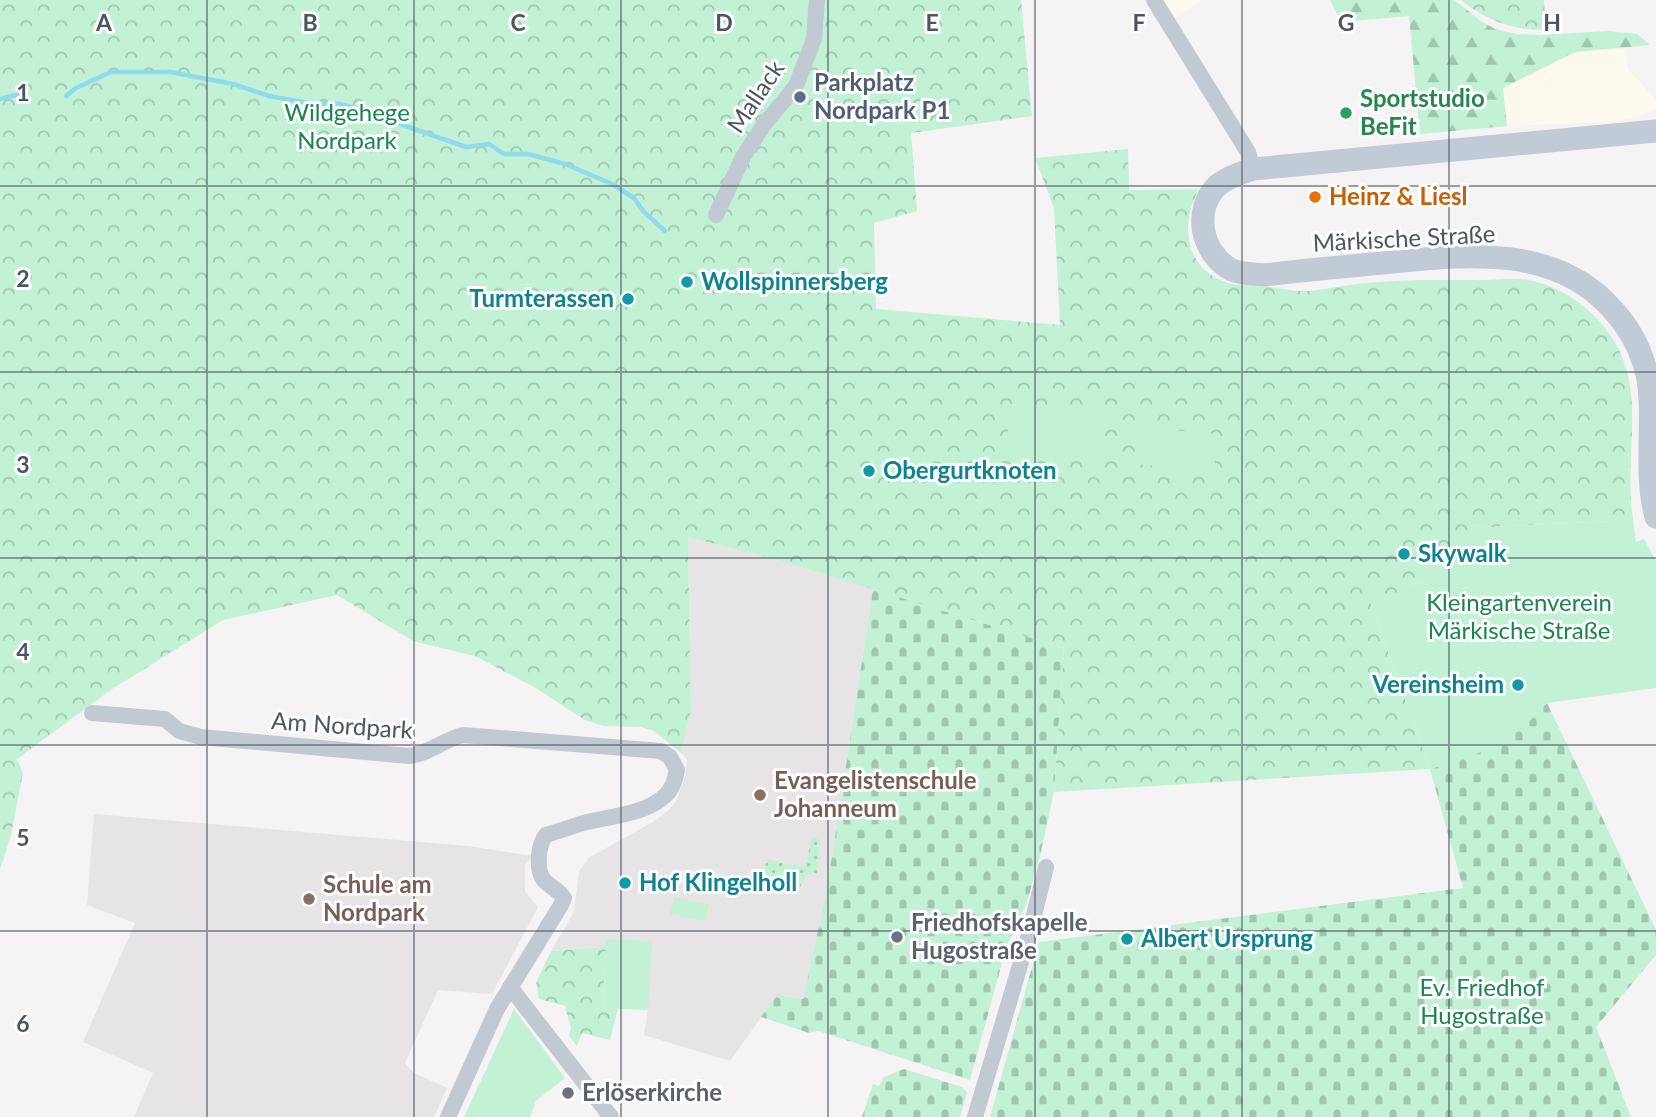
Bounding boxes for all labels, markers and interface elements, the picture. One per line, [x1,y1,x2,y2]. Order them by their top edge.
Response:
text: A [95,8,113,36]
text: B [302,8,318,36]
text: C [510,8,526,36]
text: D [715,8,733,36]
text: E [925,8,939,36]
text: F [1132,8,1146,36]
text: G [1338,8,1354,36]
text: H [1543,8,1561,36]
street label: Mallack [720,54,790,138]
place label: Parkplatz Nordpark P1 [814,67,950,124]
text: 1 [16,78,30,106]
place label: Sportstudio BeFit [1360,83,1485,140]
marker: Parkplatz Nordpark P1 [792,89,808,105]
park label: Wildgehege Nordpark [284,97,410,154]
marker: Sportstudio BeFit [1338,105,1354,121]
place label: Heinz & Liesl [1329,181,1468,210]
marker: Heinz & Liesl [1307,189,1323,205]
street label: Märkische Straße [1312,218,1496,257]
text: 2 [16,264,30,292]
place label: Wollspinnersberg [701,266,888,295]
marker: Wollspinnersberg [679,274,695,290]
place label: Turmterassen [469,283,614,312]
marker: Turmterassen [620,291,636,307]
text: 3 [16,450,30,478]
place label: Obergurtknoten [883,455,1057,484]
marker: Obergurtknoten [861,463,877,479]
place label: Skywalk [1418,538,1507,567]
marker: Skywalk [1396,546,1412,562]
park label: Kleingartenverein Märkische Straße [1426,587,1612,644]
text: 4 [16,637,30,665]
place label: Vereinsheim [1371,669,1504,698]
marker: Vereinsheim [1510,677,1526,693]
street label: Am Nordpark [270,705,415,744]
place label: Evangelistenschule Johanneum [774,765,977,822]
marker: Evangelistenschule Johanneum [752,787,768,803]
text: 5 [16,823,30,851]
place label: Hof Klingelholl [639,867,797,896]
place label: Schule am Nordpark [323,869,432,926]
marker: Hof Klingelholl [617,875,633,891]
marker: Schule am Nordpark [301,891,317,907]
place label: Friedhofskapelle Hugostraße [911,907,1088,964]
place label: Albert Ursprung [1140,923,1313,952]
marker: Friedhofskapelle Hugostraße [889,929,905,945]
marker: Albert Ursprung [1119,931,1135,947]
park label: Ev. Friedhof Hugostraße [1420,972,1545,1029]
text: 6 [16,1009,30,1037]
place label: Erlöserkirche [582,1077,722,1106]
marker: Erlöserkirche [560,1085,576,1101]

